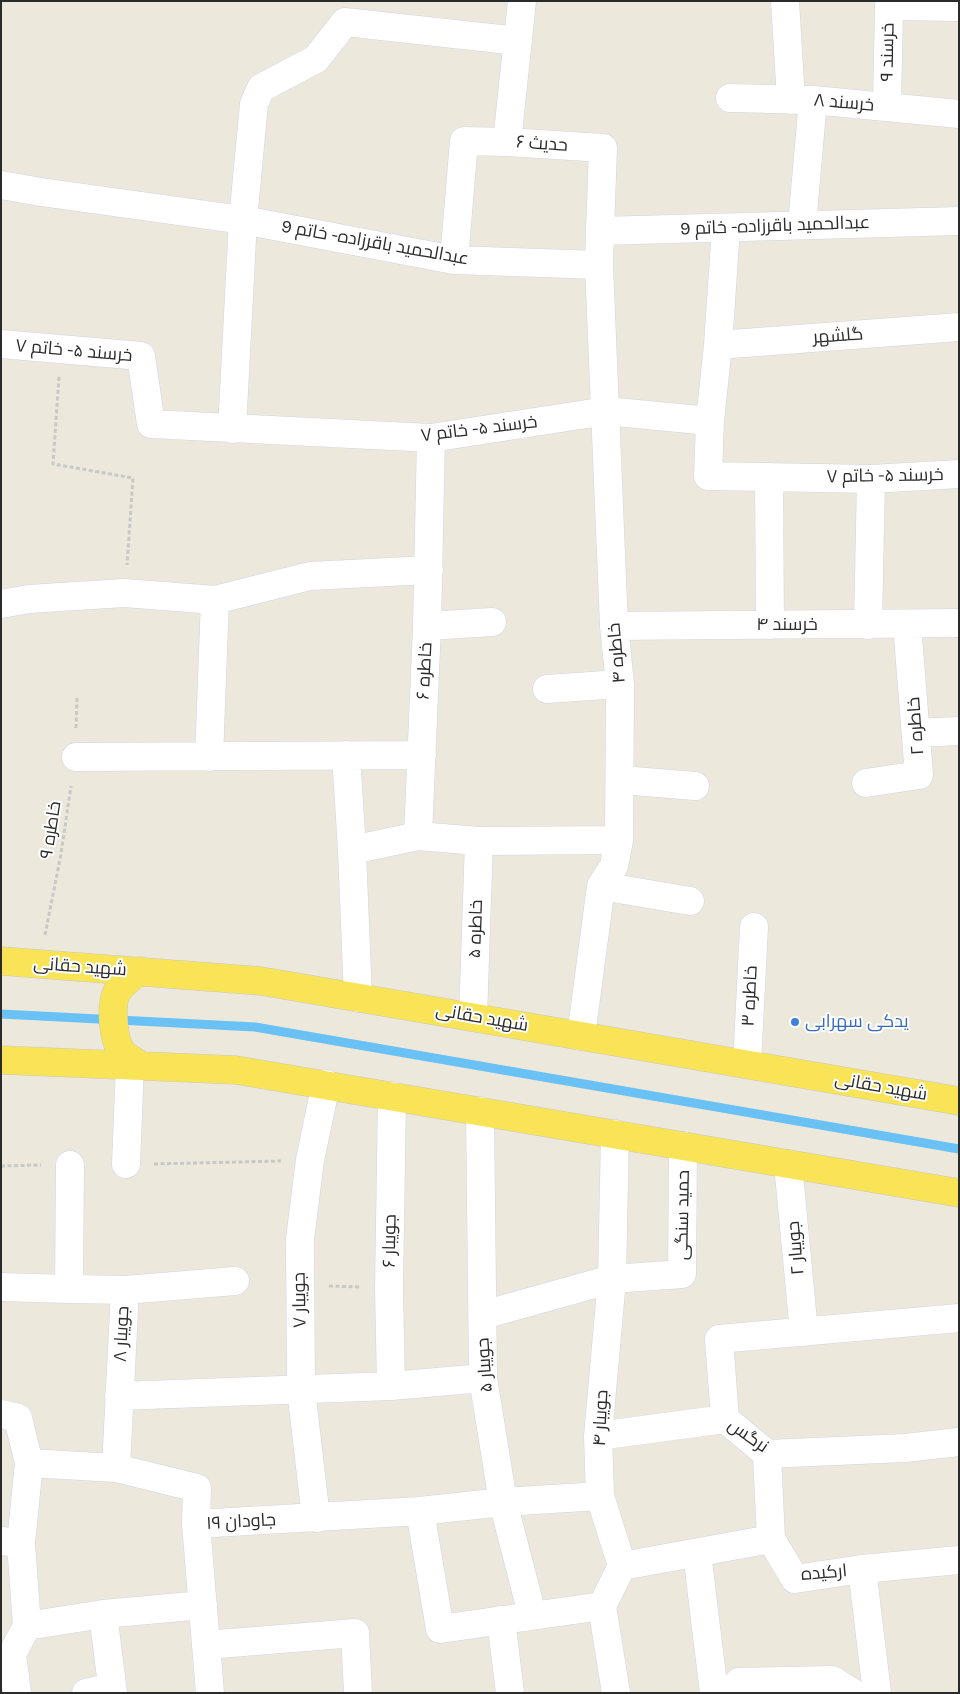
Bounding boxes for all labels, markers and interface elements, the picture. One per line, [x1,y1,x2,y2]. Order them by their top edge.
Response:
street label: خرسند ۹ [877,22,899,82]
street label: خرسند ۸ [813,90,875,116]
street label: حدیث ۶ [515,131,569,157]
street label: عبدالحمید باقرزاده- خاتم 9 [680,212,870,240]
street label: عبدالحمید باقرزاده- خاتم 9 [280,216,470,270]
street label: گلشهر [812,323,864,349]
street label: خرسند ۵- خاتم ۷ [15,335,133,367]
street label: خرسند ۵- خاتم ۷ [419,411,539,447]
street label: خرسند ۵- خاتم ۷ [826,464,944,488]
street label: خرسند ۴ [756,614,818,636]
street label: خاطره ۴ [604,622,630,684]
street label: خاطره ۶ [413,642,437,700]
street label: خاطره ۲ [903,696,929,756]
street label: خاطره ۹ [36,800,66,860]
street label: خاطره ۵ [464,899,488,959]
street label: شهید حقانی [33,953,127,981]
street label: خاطره ۳ [738,965,762,1027]
street label: شهید حقانی [434,999,530,1037]
place label: یدکی سهرابی [805,1011,909,1033]
marker: یدکی سهرابی [789,1016,801,1028]
street label: شهید حقانی [833,1068,929,1106]
street label: حمید سنگی [671,1170,695,1260]
street label: جویبار ۶ [379,1214,401,1268]
street label: جویبار ۲ [783,1220,809,1276]
street label: جویبار ۷ [289,1272,311,1328]
street label: جویبار ۸ [110,1305,134,1363]
street label: جویبار ۵ [472,1337,498,1393]
street label: جویبار ۴ [589,1389,613,1447]
street label: نرگس [723,1414,773,1458]
street label: جاودان ۱۹ [206,1509,276,1535]
street label: ارکیده [800,1560,848,1586]

